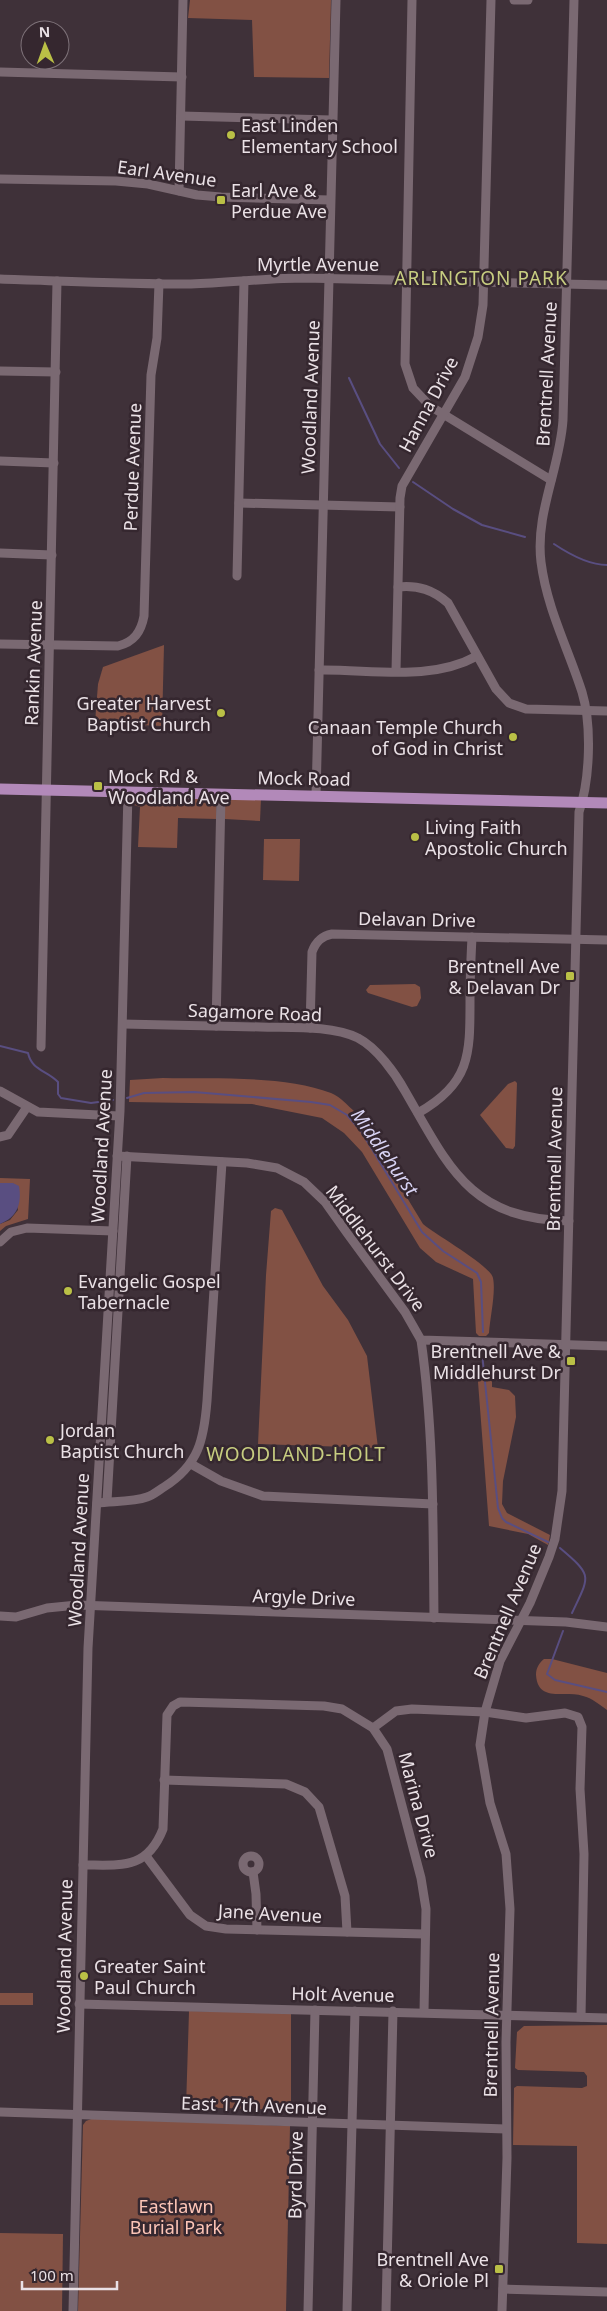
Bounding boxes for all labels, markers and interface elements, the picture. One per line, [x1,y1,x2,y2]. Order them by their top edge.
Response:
north arrow [20,20,70,70]
text: N [39,22,51,41]
place label: East Linden Elementary School [241,113,398,158]
marker: East Linden Elementary School [225,129,237,141]
street label: Earl Avenue [116,154,218,192]
place label: Earl Ave & Perdue Ave [231,178,327,223]
marker: Earl Ave & Perdue Ave [215,194,227,206]
street label: Myrtle Avenue [257,252,379,276]
district label: ARLINGTON PARK [394,265,568,291]
street label: Brentnell Avenue [530,301,562,447]
street label: Woodland Avenue [295,320,325,474]
street label: Hanna Drive [393,352,463,456]
street label: Perdue Avenue [118,402,146,532]
street label: Rankin Avenue [19,600,47,726]
place label: Greater Harvest Baptist Church [77,691,211,736]
marker: Greater Harvest Baptist Church [215,707,227,719]
place label: Canaan Temple Church of God in Christ [308,715,503,760]
marker: Canaan Temple Church of God in Christ [507,731,519,743]
place label: Mock Rd & Woodland Ave [108,764,230,809]
street label: Mock Road [257,765,351,791]
marker: Mock Rd & Woodland Ave [92,780,104,792]
place label: Living Faith Apostolic Church [425,815,568,860]
marker: Living Faith Apostolic Church [409,831,421,843]
street label: Delavan Drive [358,906,476,932]
place label: Brentnell Ave & Delavan Dr [447,954,561,999]
marker: Brentnell Ave & Delavan Dr [564,970,576,982]
street label: Sagamore Road [188,998,322,1026]
street label: Woodland Avenue [85,1068,117,1224]
street label: Brentnell Avenue [541,1086,567,1232]
water label: Middlehurst [345,1103,425,1202]
street label: Middlehurst Drive [321,1180,431,1316]
place label: Evangelic Gospel Tabernacle [78,1269,221,1314]
marker: Evangelic Gospel Tabernacle [62,1285,74,1297]
place label: Brentnell Ave & Middlehurst Dr [431,1339,562,1384]
marker: Brentnell Ave & Middlehurst Dr [565,1355,577,1367]
place label: Jordan Baptist Church [58,1418,184,1463]
marker: Jordan Baptist Church [44,1434,56,1446]
district label: WOODLAND-HOLT [206,1441,386,1467]
street label: Woodland Avenue [62,1472,94,1628]
street label: Brentnell Avenue [468,1540,546,1682]
street label: Argyle Drive [252,1583,356,1611]
street label: Marina Drive [393,1749,445,1861]
street label: Woodland Avenue [51,1879,77,2033]
street label: Jane Avenue [215,1898,323,1928]
street label: Brentnell Avenue [478,1952,504,2098]
place label: Greater Saint Paul Church [94,1954,206,1999]
marker: Greater Saint Paul Church [78,1970,90,1982]
street label: Holt Avenue [291,1981,395,2007]
street label: East 17th Avenue [181,2090,327,2120]
street label: Byrd Drive [282,2131,308,2219]
park label: Eastlawn Burial Park [130,2194,223,2239]
place label: Brentnell Ave & Oriole Pl [376,2247,489,2292]
scale bar [22,2258,118,2290]
marker: Brentnell Ave & Oriole Pl [493,2263,505,2275]
text: 100 m [30,2265,74,2285]

